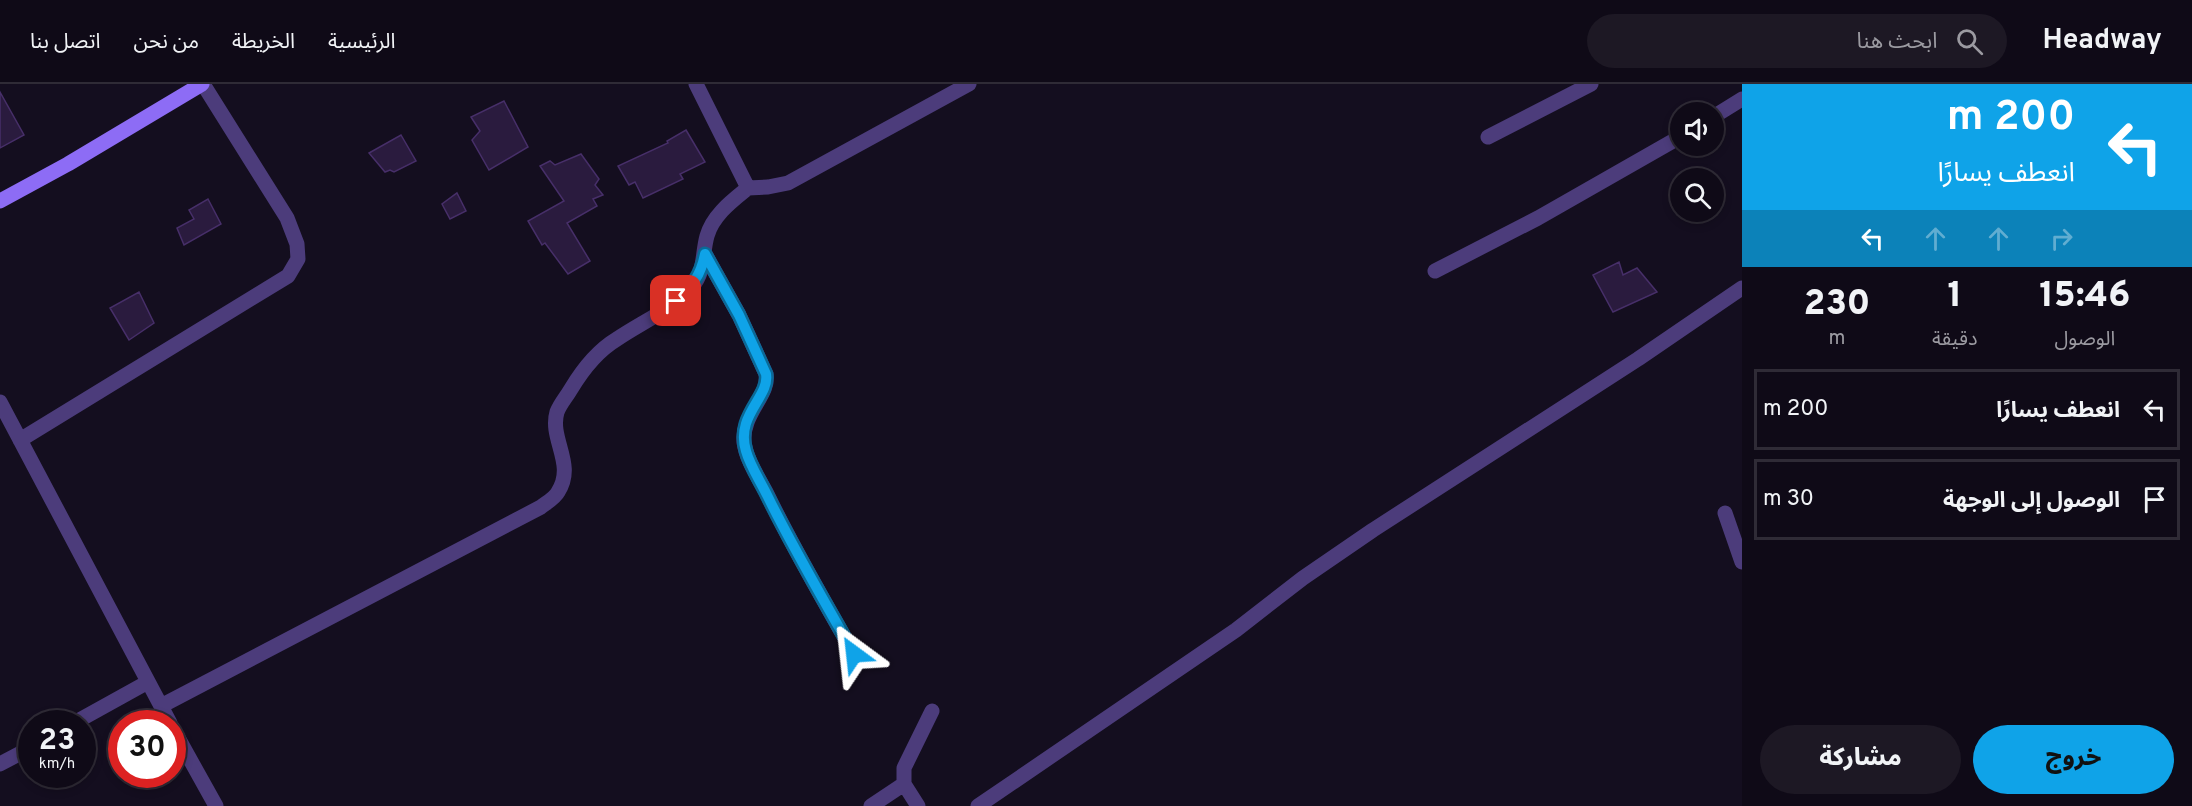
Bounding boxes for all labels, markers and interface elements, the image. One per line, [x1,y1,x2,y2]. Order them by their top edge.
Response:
search box [1587,14,2007,68]
text: Headway [2043,23,2162,59]
icon: search [1953,25,1986,58]
text: اتصل بنا [30,29,100,56]
text: من نحن [133,29,199,56]
text: الخريطة [232,29,295,56]
text: الرئيسية [328,29,396,56]
text: ابحث هنا [1857,29,1938,56]
text: 200 m [1947,92,2075,145]
map controls [1670,102,1724,222]
button: sound [1670,102,1724,156]
icon: left [2096,108,2174,186]
text: انعطف يسارًا [1938,157,2075,191]
button: search [1670,168,1724,222]
icon: left [1856,222,1889,255]
icon: ahead [1919,222,1952,255]
icon: ahead [1982,222,2015,255]
icon: right [2045,222,2078,255]
text: 1 [1947,274,1962,320]
text: 15:46 [2039,274,2130,320]
pin [650,275,701,326]
text: 230 [1804,282,1870,328]
icon: arrive [659,284,692,317]
text: m [1829,326,1845,352]
text: دقيقة [1932,327,1978,353]
text: الوصول [2054,327,2115,353]
icon: left [2138,393,2171,426]
text: 200 m [1763,396,1828,423]
text: انعطف يسارًا [1996,398,2120,425]
icon: arrive [2138,483,2171,516]
text: 30 m [1763,486,1814,513]
text: الوصول إلى الوجهة [1943,488,2120,515]
position arrow [822,622,886,686]
speed limit sign: 30 [108,710,186,788]
text: 23 [39,723,75,760]
button: مشاركة [1760,725,1961,794]
button: خروج [1973,725,2174,794]
text: km/h [39,755,75,774]

